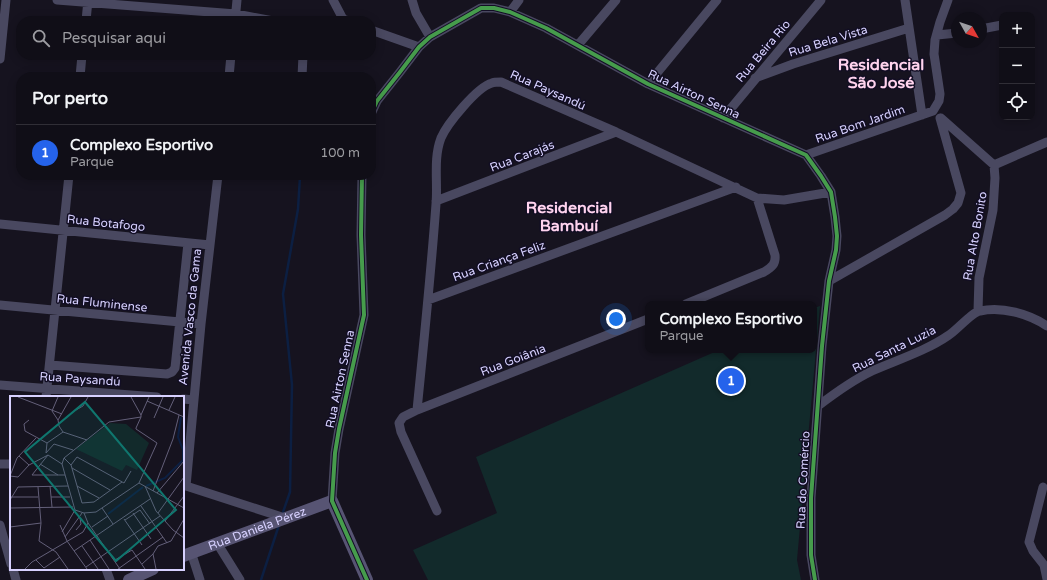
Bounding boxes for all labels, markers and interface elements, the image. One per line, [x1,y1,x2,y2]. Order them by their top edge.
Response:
north arrow [951,12,987,48]
map controls [999,12,1035,120]
button: + [999,12,1035,48]
search box [16,16,376,60]
street label: Rua Beira Rio [733,17,793,85]
street label: Rua Bela Vista [787,22,869,60]
icon: search [30,27,52,49]
text: Pesquisar aqui [62,29,166,47]
button: − [999,48,1035,84]
district label: Residencial São José [838,55,924,93]
street label: Rua Paysandú [508,67,588,113]
street label: Rua Airton Senna [646,67,742,121]
button: locate [999,84,1035,120]
text: Por perto [32,88,108,109]
street label: Rua Bom Jardim [813,102,907,146]
text: Complexo Esportivo [70,136,213,154]
street label: Rua Carajás [488,137,556,175]
text: 1 [41,145,49,161]
text: 100 m [320,145,360,161]
text: Parque [70,154,114,170]
street label: Rua Alto Bonito [960,190,990,282]
district label: Residencial Bambuí [526,198,612,236]
street label: Rua Botafogo [66,212,146,234]
street label: Rua Criança Feliz [451,238,547,284]
street label: Avenida Vasco da Gama [176,248,204,386]
street label: Rua Fluminense [56,291,148,315]
popup [645,301,817,353]
your location [606,309,626,329]
text: Complexo Esportivo [659,310,803,328]
street label: Rua Santa Luzia [850,323,938,375]
text: Parque [659,328,703,344]
street label: Rua Airton Senna [323,329,357,429]
street label: Rua Goiânia [478,341,548,379]
pin: 1 [718,366,744,396]
street label: Rua Paysandú [39,369,121,389]
inset map [10,396,184,570]
street label: Rua do Comércio [793,431,813,529]
street label: Rua Daniela Pérez [206,504,308,553]

